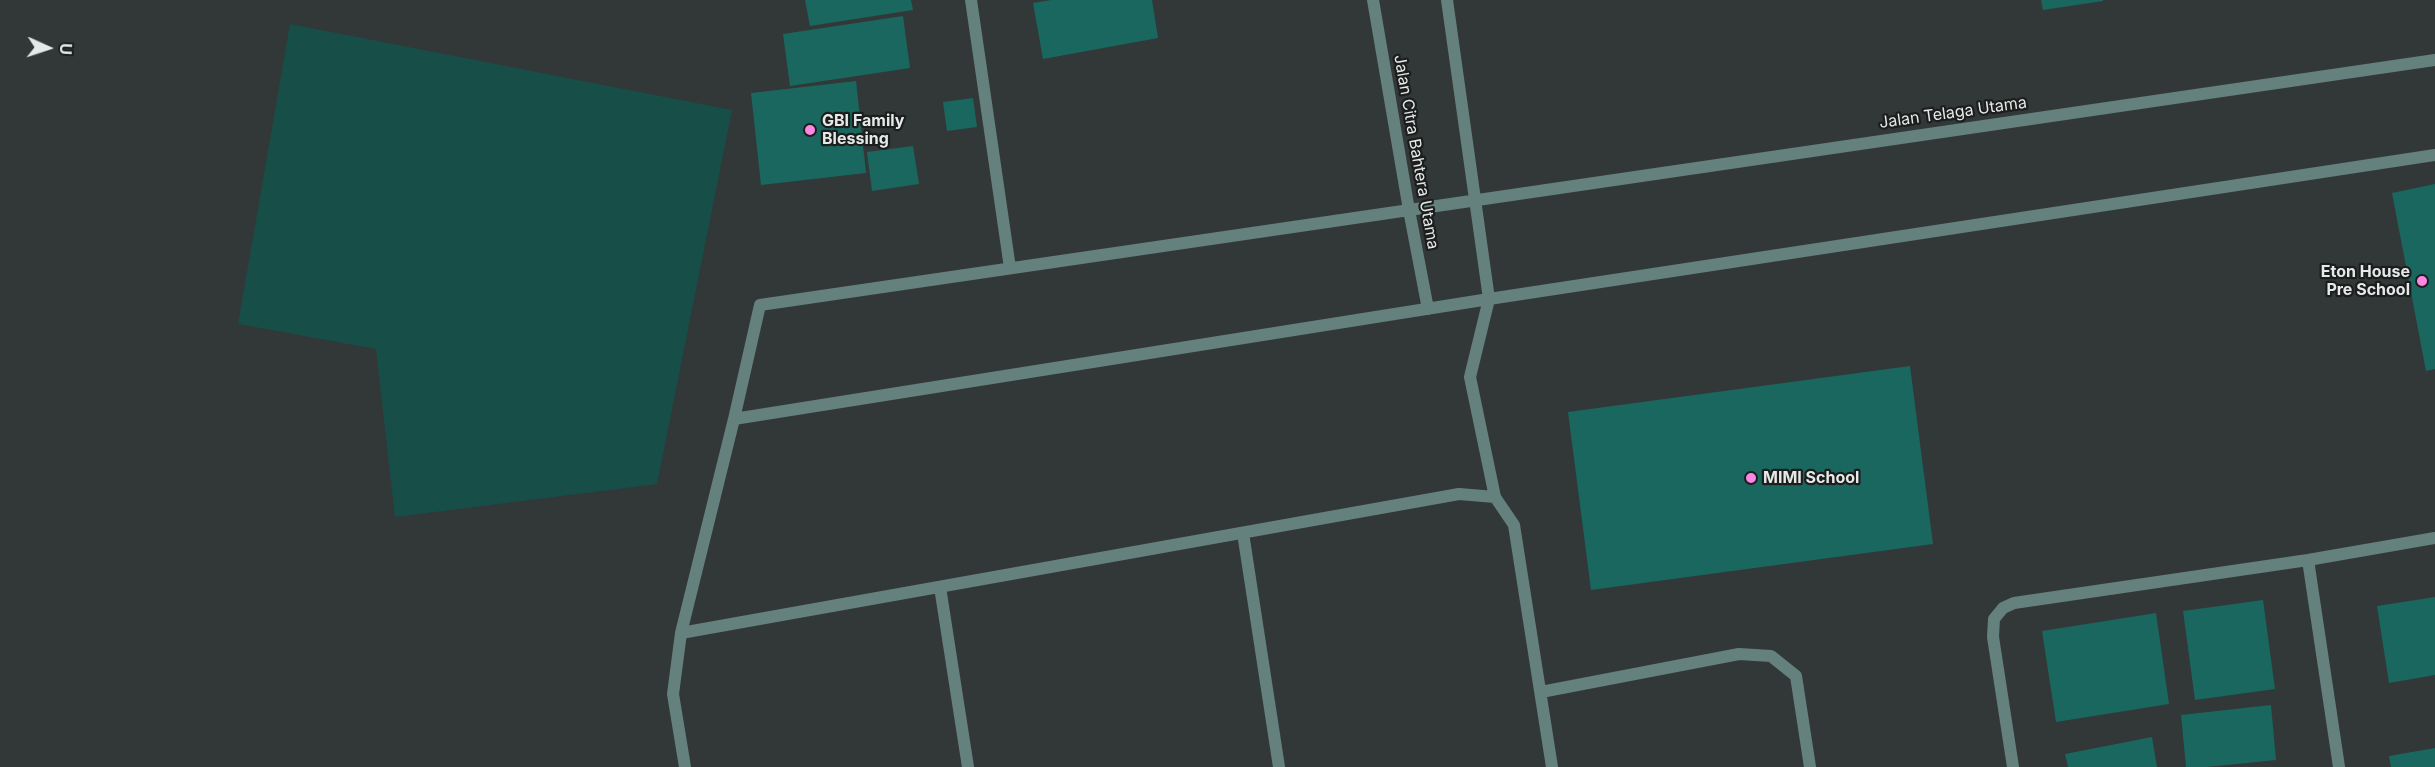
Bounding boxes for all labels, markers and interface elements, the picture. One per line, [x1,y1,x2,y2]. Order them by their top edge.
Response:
north arrow [18,18,78,78]
text: U [56,43,76,55]
street label: Jalan Citra Bahtera Utama [1389,53,1443,251]
street label: Jalan Telaga Utama [1878,93,2028,133]
place label: GBI Family Blessing [822,111,904,149]
marker: GBI Family Blessing [803,123,817,137]
place label: Eton House Pre School [2321,262,2410,300]
marker: Eton House Pre School [2415,274,2429,288]
place label: MIMI School [1763,468,1859,488]
marker: MIMI School [1744,471,1758,485]

